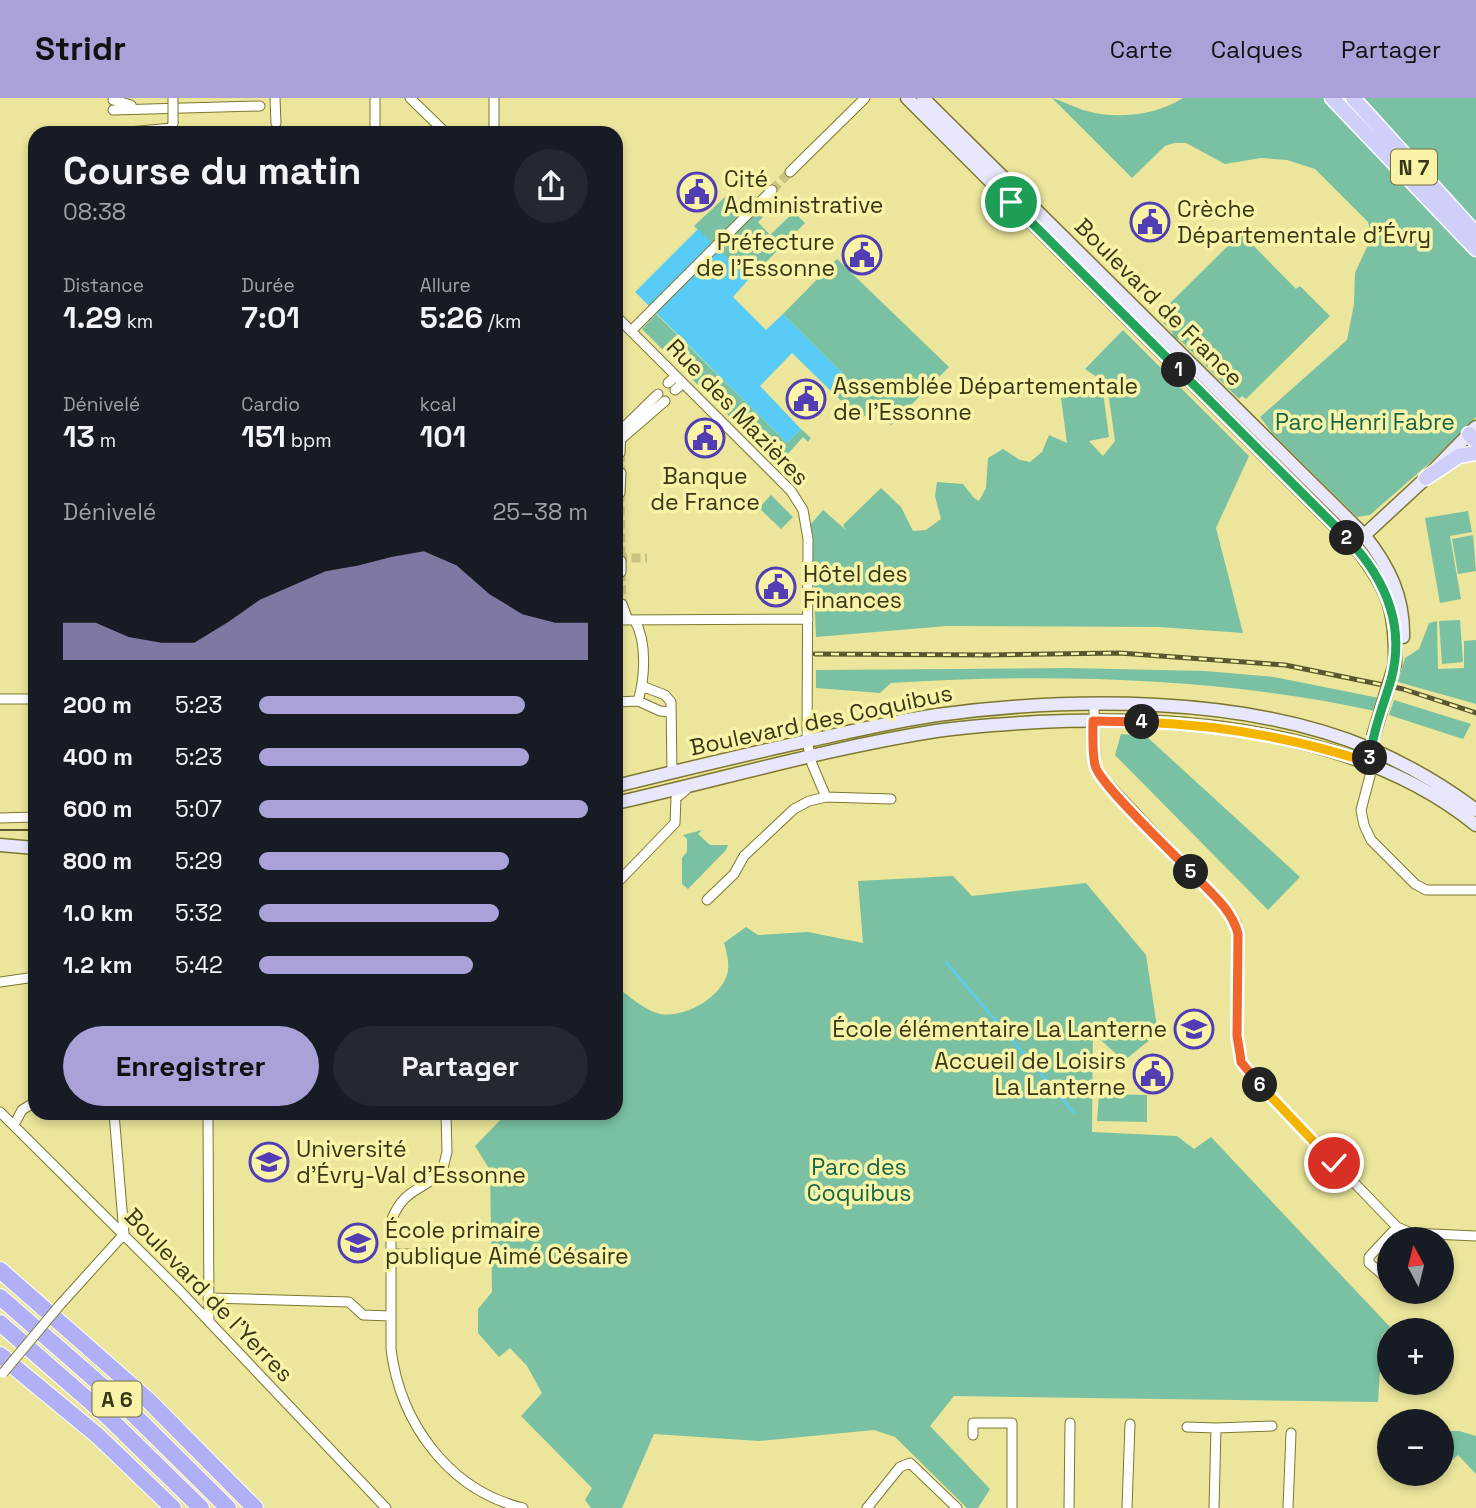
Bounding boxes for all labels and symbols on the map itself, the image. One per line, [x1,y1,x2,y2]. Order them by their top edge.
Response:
road number: N 7 [1391,150,1437,184]
place label: Cité Administrative [724,164,883,220]
public building icon: Cité Administrative [676,171,718,213]
pin [981,172,1041,232]
place label: Crèche Départementale d'Évry [1177,194,1431,250]
public building icon: Crèche Départementale d'Évry [1129,201,1171,243]
street label: Boulevard de France [1068,211,1250,393]
place label: Préfecture de l'Essonne [696,227,835,283]
public building icon: Préfecture de l'Essonne [841,234,883,276]
street label: Rue des Mazières [660,332,816,492]
pin: 1 [1162,352,1196,388]
place label: Assemblée Départementale de l'Essonne [833,371,1138,427]
public building icon: Assemblée Départementale de l'Essonne [785,378,827,420]
park label: Parc Henri Fabre [1275,407,1455,437]
public building icon: Banque de France [684,417,726,459]
place label: Banque de France [650,461,760,517]
pin: 2 [1330,520,1364,556]
place label: Hôtel des Finances [803,559,908,615]
public building icon: Hôtel des Finances [755,566,797,608]
street label: Boulevard des Coquibus [687,678,955,762]
pin: 4 [1124,704,1160,740]
pin: 3 [1352,740,1388,776]
pin: 5 [1174,854,1208,890]
school or university icon: École élémentaire La Lanterne [1173,1008,1215,1050]
place label: École élémentaire La Lanterne [832,1014,1167,1044]
place label: Accueil de Loisirs La Lanterne [934,1046,1126,1102]
public building icon: Accueil de Loisirs La Lanterne [1132,1053,1174,1095]
pin: 6 [1242,1068,1278,1102]
pin [1304,1133,1364,1193]
place label: Université d'Évry-Val d'Essonne [296,1134,526,1190]
school or university icon: Université d'Évry-Val d'Essonne [248,1141,290,1183]
park label: Parc des Coquibus [807,1152,911,1208]
street label: Boulevard de l'Yerres [118,1202,300,1388]
place label: École primaire publique Aimé Césaire [385,1215,629,1271]
school or university icon: École primaire publique Aimé Césaire [337,1222,379,1264]
north arrow [1377,1227,1454,1304]
road number: A 6 [92,1382,142,1416]

